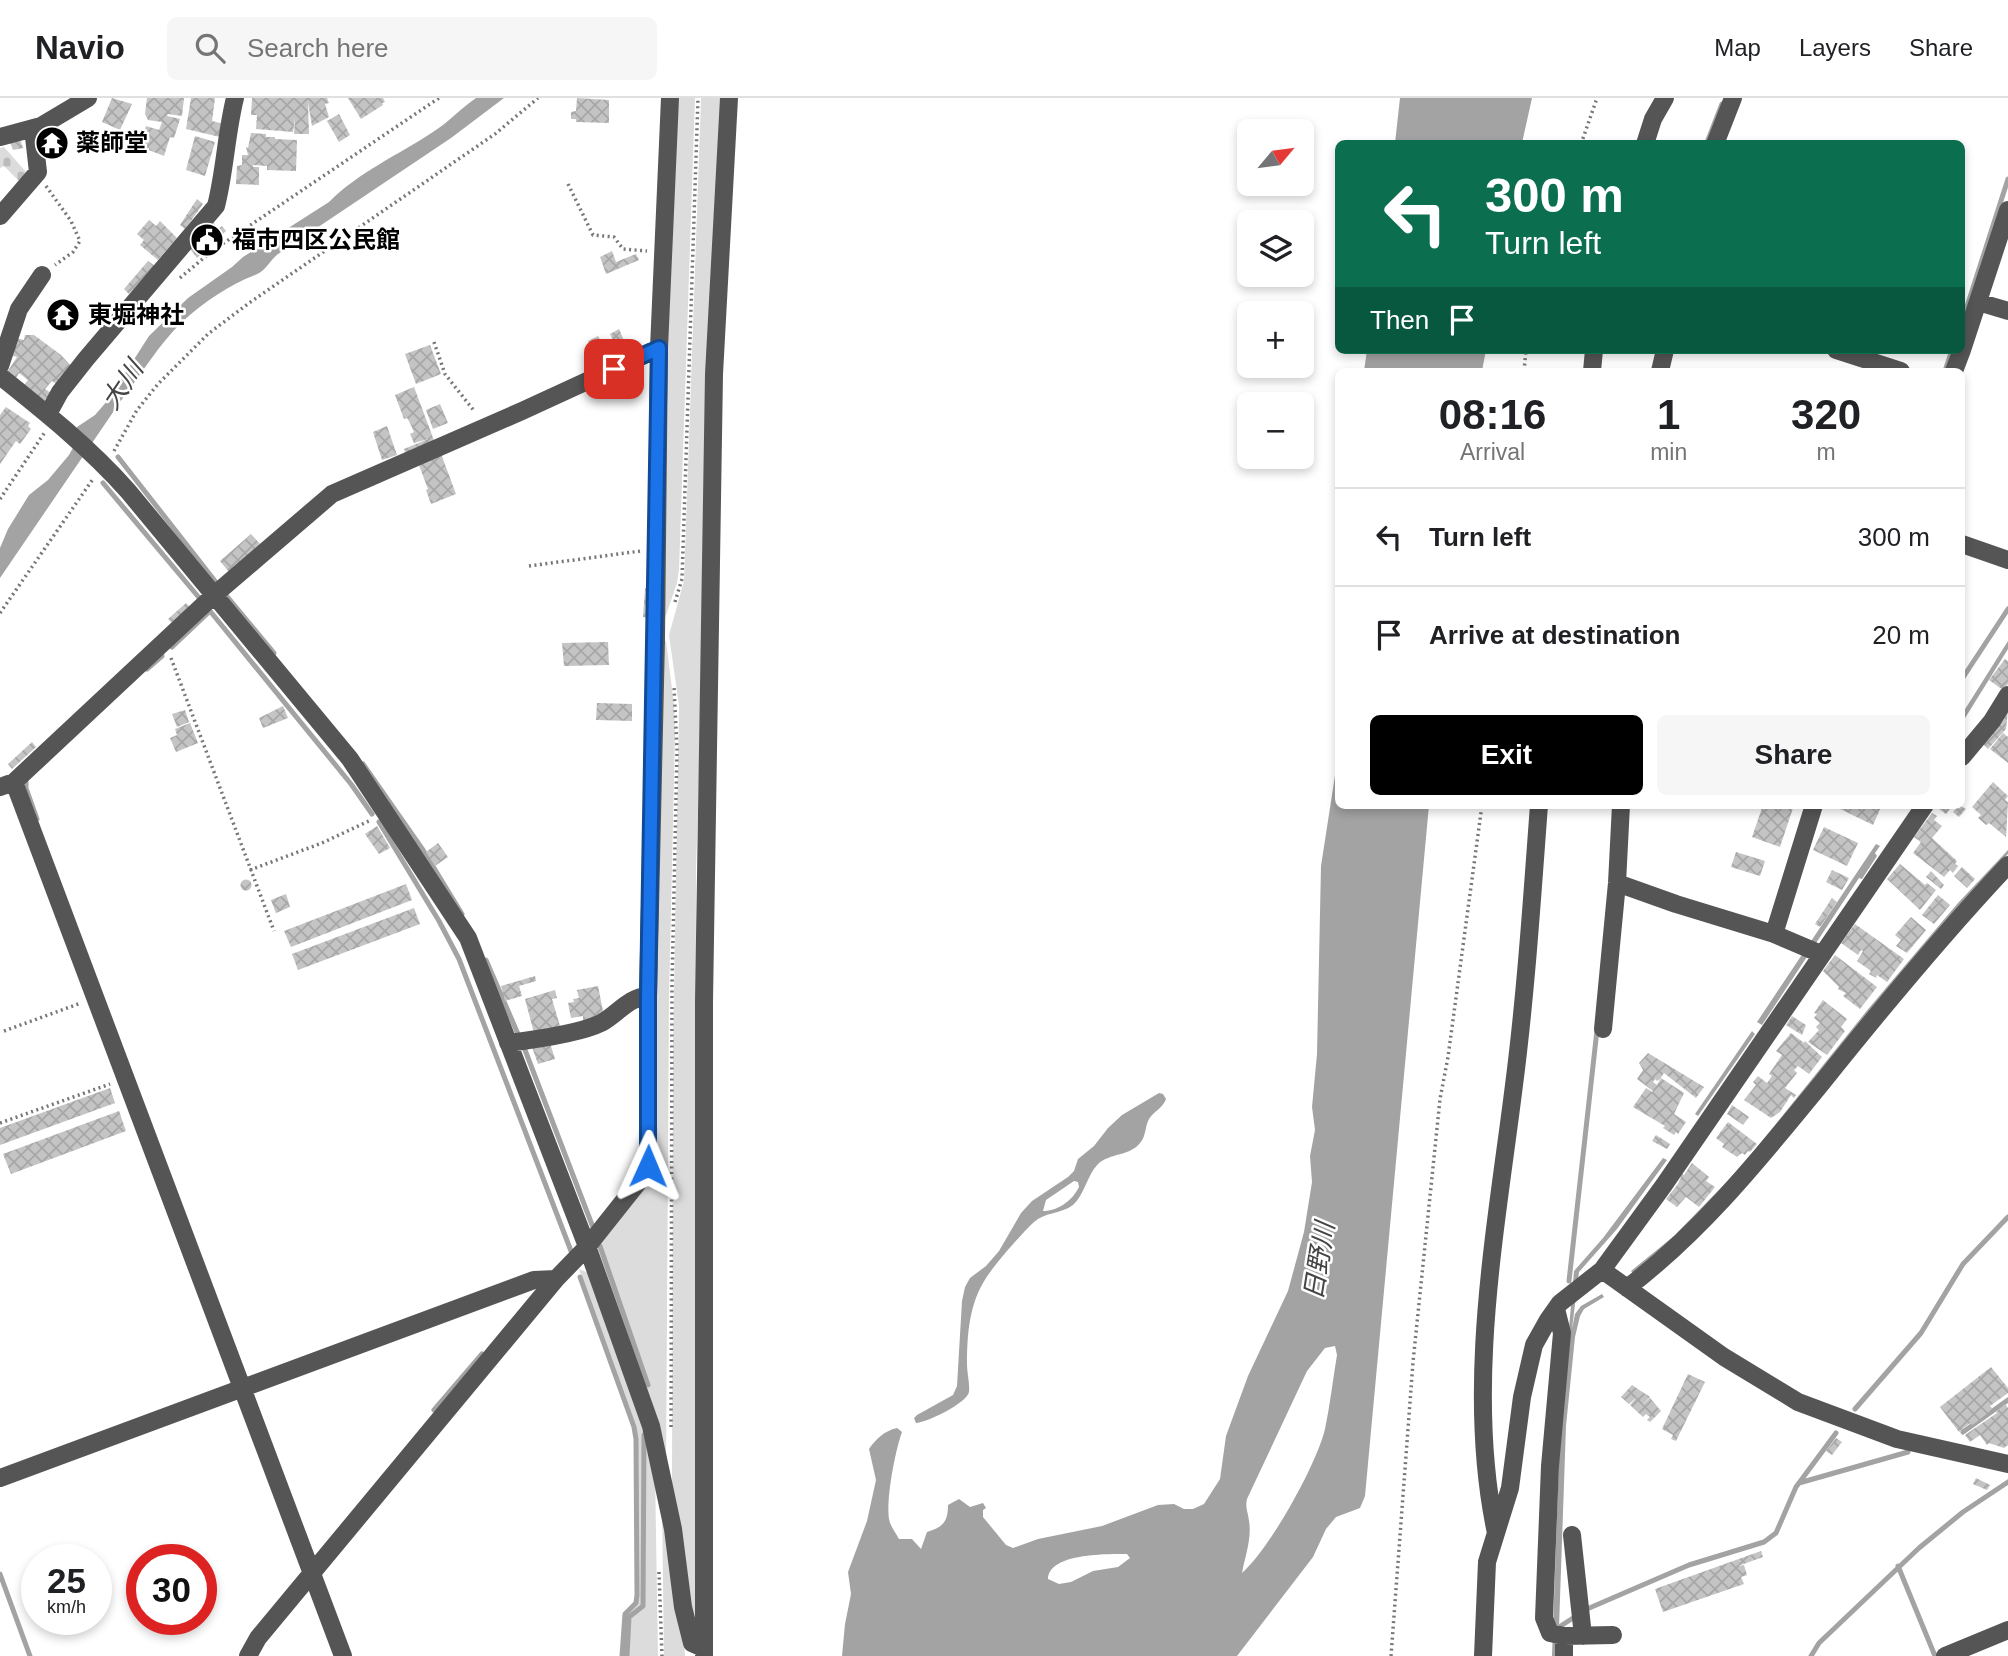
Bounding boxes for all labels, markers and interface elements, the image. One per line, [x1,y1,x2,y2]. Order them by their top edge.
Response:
search box [167,17,657,80]
text: Navio [35,29,125,66]
icon: search [191,29,229,67]
text: Search here [247,33,389,63]
text: Map [1714,34,1761,61]
text: Layers [1799,34,1871,61]
text: Share [1909,34,1973,61]
north arrow [1237,119,1314,196]
map controls [1237,119,1314,469]
temple icon: 薬師堂 [33,124,71,162]
place label: 薬師堂 [76,129,148,156]
icon: left [1370,168,1461,259]
text: 300 m [1485,168,1624,222]
button: layers [1237,210,1314,287]
public building icon: 福市四区公民館 [188,221,226,259]
text: Turn left [1485,225,1601,261]
place label: 福市四区公民館 [232,226,400,253]
temple icon: 東堀神社 [44,296,82,334]
place label: 東堀神社 [88,301,184,328]
button: + [1237,301,1314,378]
icon: arrive [1443,301,1481,339]
text: Then [1370,305,1429,335]
pin [584,339,644,399]
icon: arrive [595,350,633,388]
water label: 大川 [95,353,151,415]
text: 08:16 [1439,391,1546,438]
text: 1 [1657,391,1680,438]
text: 320 [1791,391,1861,438]
button: − [1237,392,1314,469]
text: Arrival [1460,439,1525,465]
text: min [1650,439,1687,465]
text: m [1817,439,1836,465]
icon: left [1370,518,1408,556]
text: Turn left [1429,522,1531,552]
text: 300 m [1858,522,1930,552]
icon: arrive [1370,616,1408,654]
text: Arrive at destination [1429,620,1680,650]
text: 20 m [1872,620,1930,650]
button: Exit [1370,715,1643,795]
button: Share [1657,715,1930,795]
position arrow [611,1129,685,1203]
water label: 日野川 [1298,1217,1340,1302]
speed limit sign: 30 [126,1544,217,1635]
text: 25 [47,1561,86,1600]
text: km/h [47,1597,86,1617]

